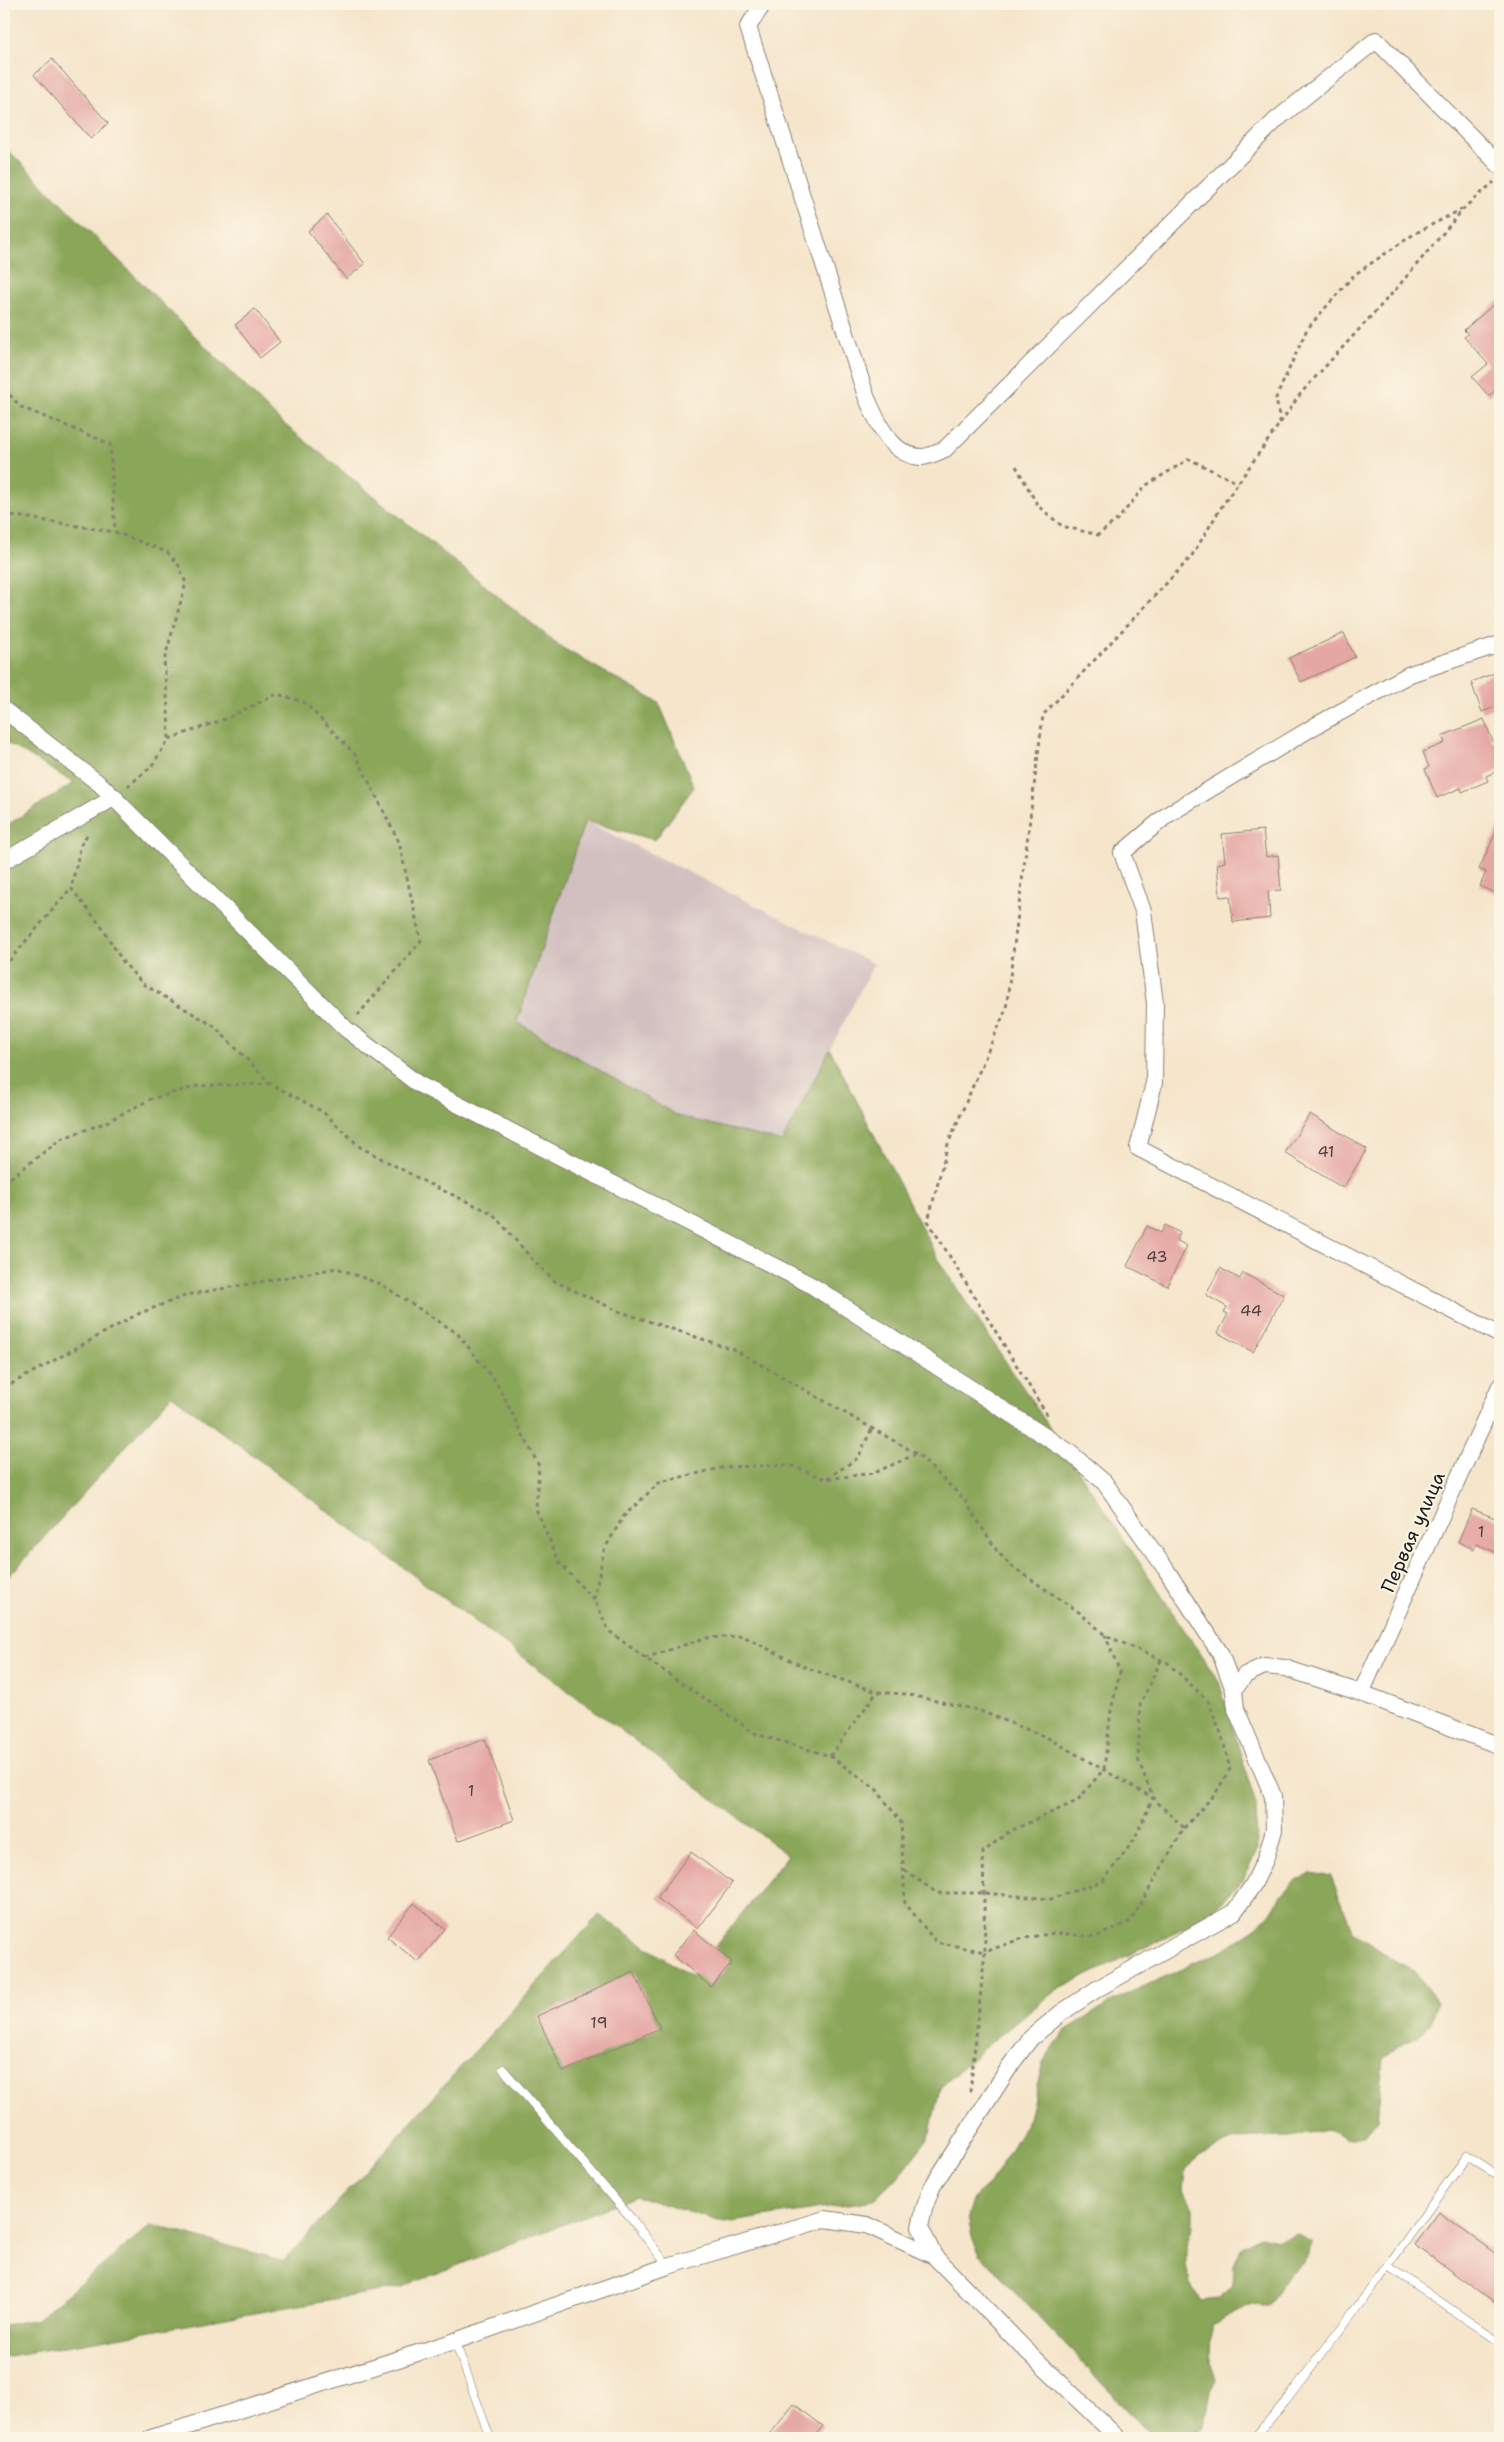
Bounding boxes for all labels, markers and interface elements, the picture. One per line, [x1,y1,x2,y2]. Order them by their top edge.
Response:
house number: 41 [1317,1141,1335,1162]
house number: 43 [1146,1246,1168,1267]
house number: 44 [1240,1300,1262,1321]
street label: Первая улица [1375,1467,1451,1596]
house number: 1 [1478,1521,1484,1542]
house number: 1 [468,1780,474,1801]
house number: 19 [590,2012,608,2033]

